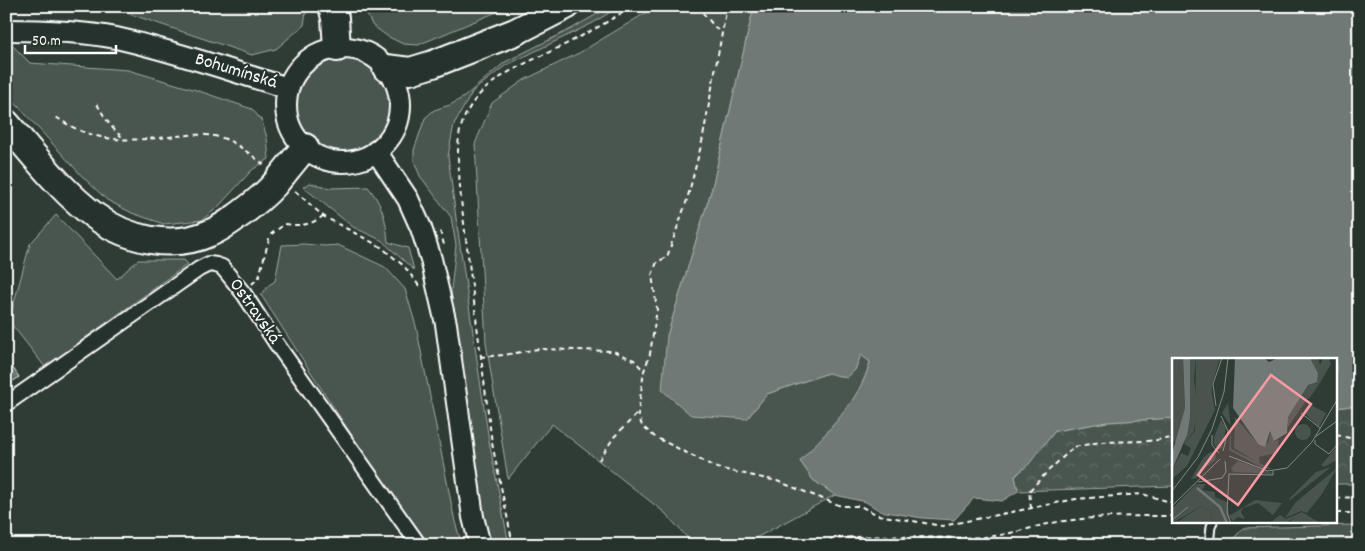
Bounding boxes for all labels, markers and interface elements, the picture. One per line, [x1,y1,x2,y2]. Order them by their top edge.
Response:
scale bar [25,22,116,54]
text: 50 m [32,31,61,53]
street label: Bohumínská [191,47,281,97]
street label: Ostravská [221,274,287,351]
inset map [1172,358,1338,524]

